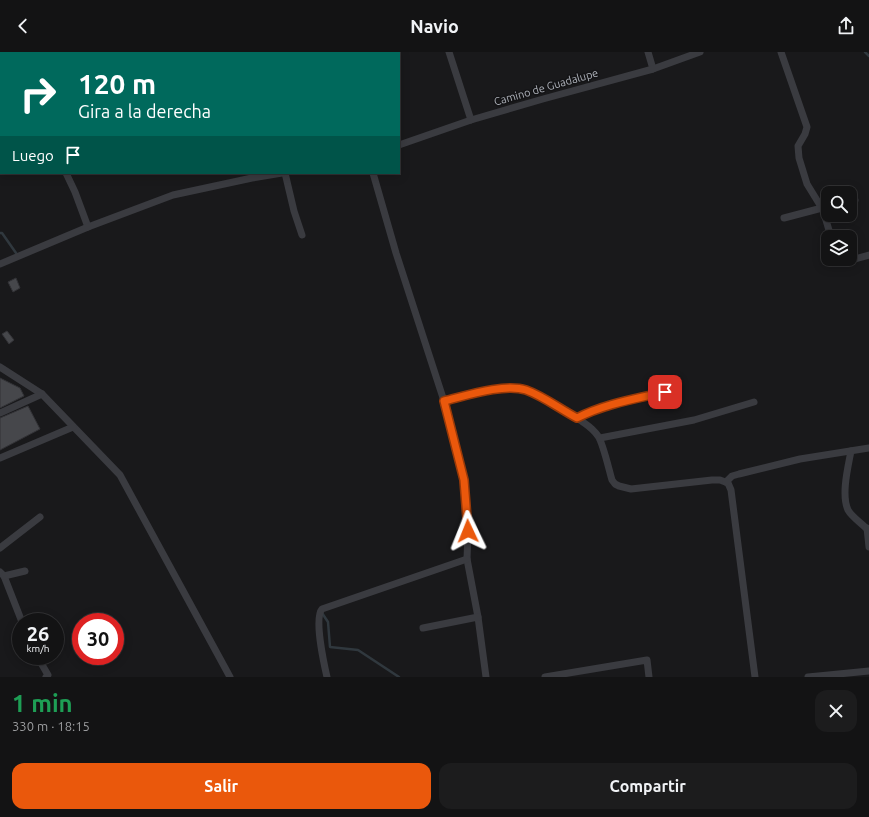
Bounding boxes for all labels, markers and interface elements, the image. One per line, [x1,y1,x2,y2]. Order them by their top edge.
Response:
icon: back [12,15,34,37]
icon: share [835,15,857,37]
text: Navio [410,16,459,36]
street label: Camino de Guadalupe [493,66,599,108]
icon: right [12,68,64,120]
text: 120 m [78,68,156,99]
text: Gira a la derecha [78,101,211,121]
icon: arrive [62,144,84,166]
text: Luego [12,147,54,164]
map controls [821,186,857,266]
button: search [821,186,857,222]
button: layers [821,230,857,266]
pin [648,375,682,409]
icon: arrive [654,381,676,403]
position arrow [447,510,489,552]
speed limit sign: 30 [72,613,124,665]
text: 26 [27,622,49,645]
text: km/h [26,643,50,654]
text: 1 min [12,690,73,717]
button: close [815,690,857,732]
text: 330 m · 18:15 [12,719,90,733]
button: Salir [12,763,431,809]
button: Compartir [439,763,857,809]

